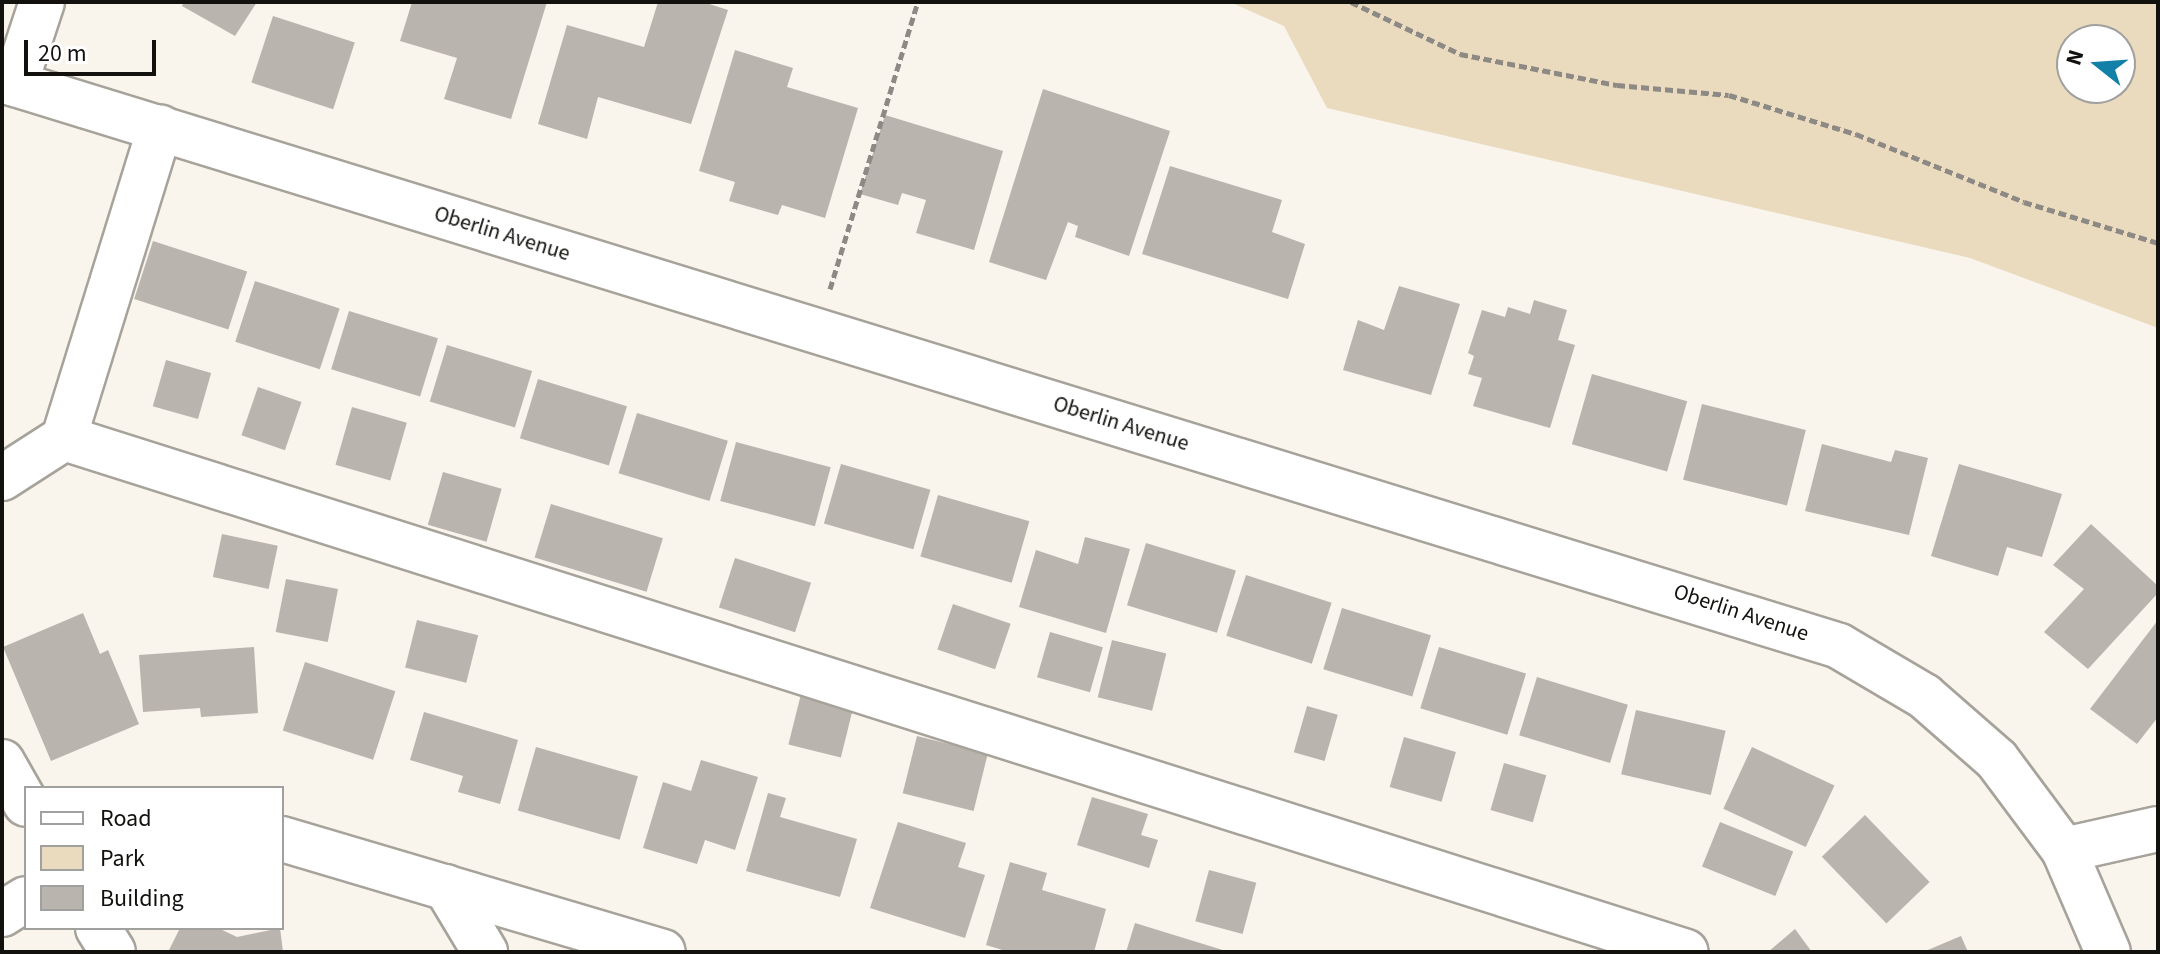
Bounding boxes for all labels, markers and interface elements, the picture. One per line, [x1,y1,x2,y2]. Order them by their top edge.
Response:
scale bar [28,24,160,74]
north arrow [2056,24,2136,104]
text: 20 m [38,36,87,71]
text: N [2058,46,2092,69]
street label: Oberlin Avenue [431,201,573,267]
street label: Oberlin Avenue [1050,391,1192,457]
street label: Oberlin Avenue [1670,579,1812,647]
legend [24,786,284,930]
text: Road [100,801,152,836]
text: Park [100,841,145,876]
text: Building [100,881,184,916]

